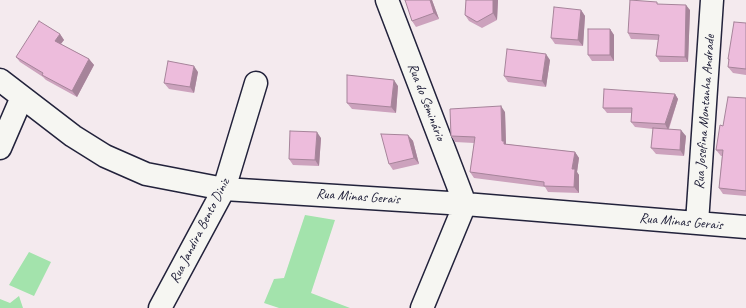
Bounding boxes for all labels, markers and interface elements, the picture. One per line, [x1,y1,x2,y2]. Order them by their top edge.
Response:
street label: Rua Josefina Montanha Andrade [691,34,719,190]
street label: Rua do Seminário [404,61,448,143]
street label: Rua Jandira Bento Diniz [166,176,234,286]
street label: Rua Minas Gerais [316,186,400,208]
street label: Rua Minas Gerais [639,210,723,234]

